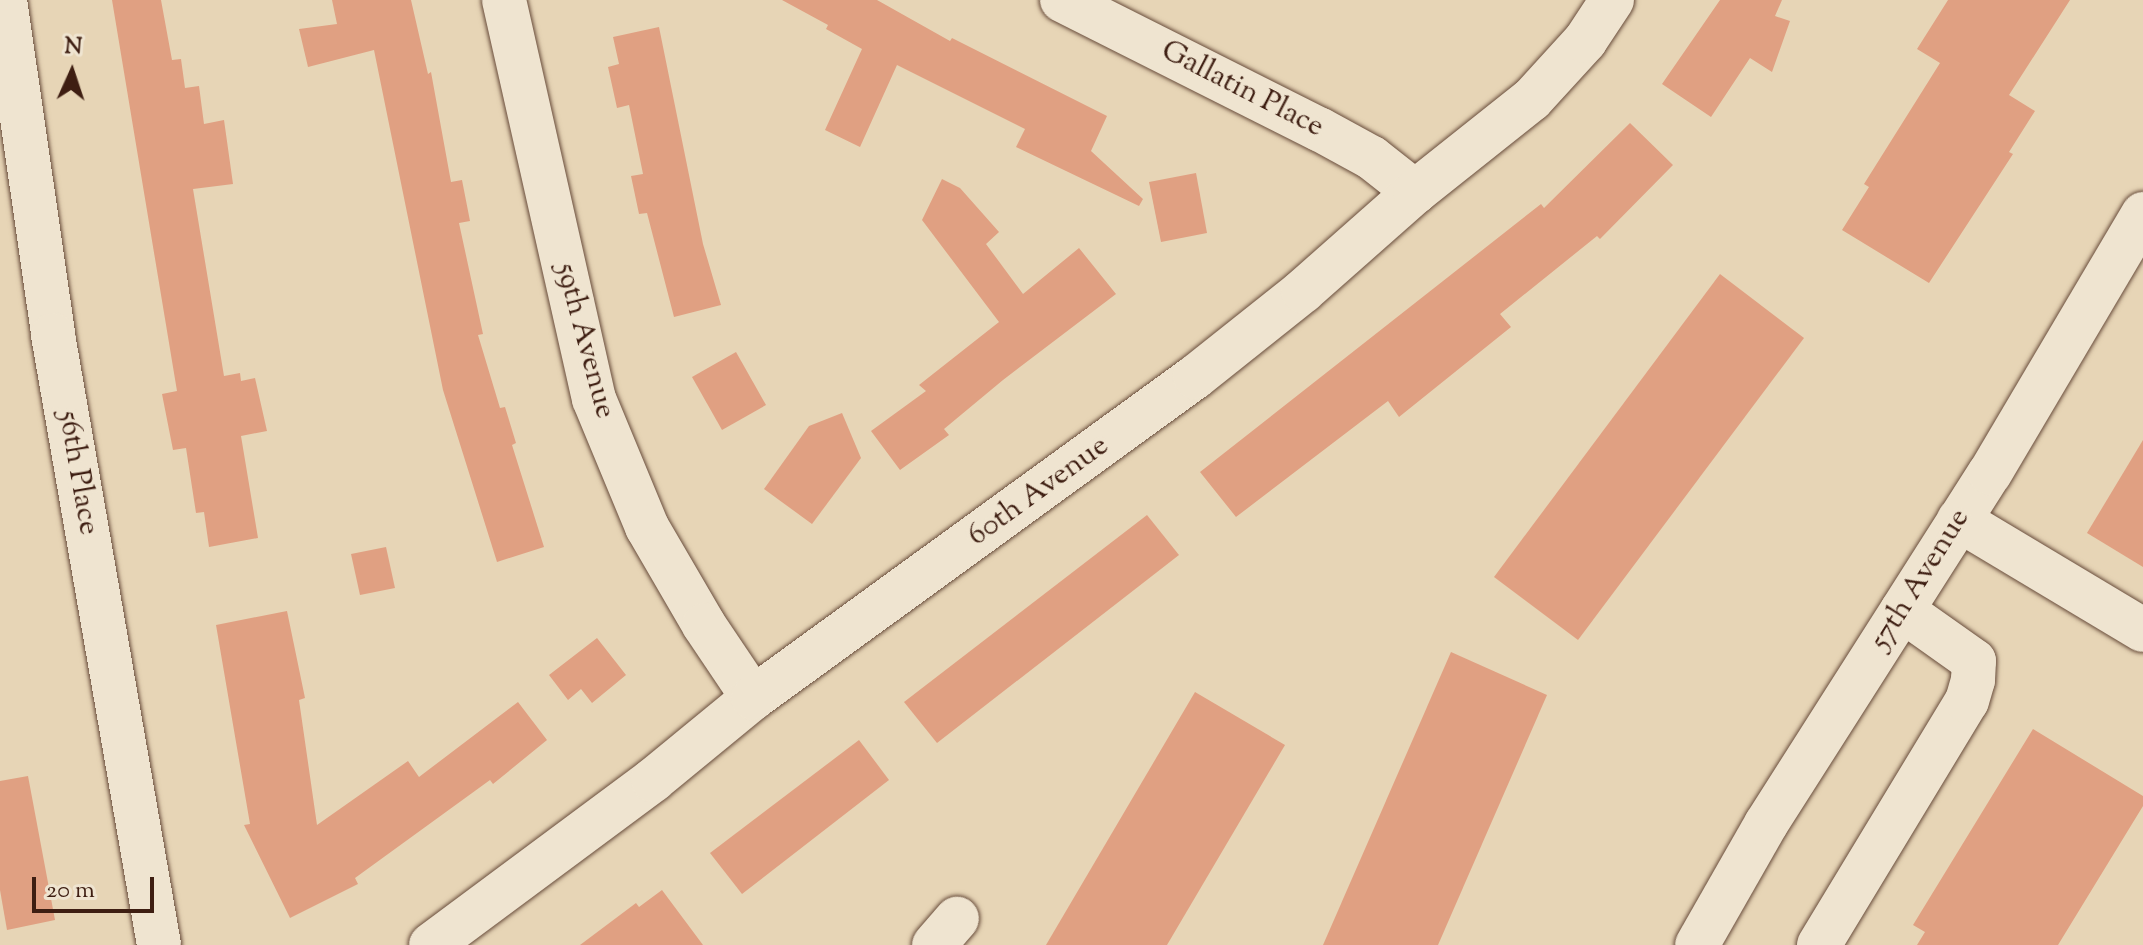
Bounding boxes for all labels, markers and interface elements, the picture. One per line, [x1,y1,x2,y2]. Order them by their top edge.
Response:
north arrow [32,32,112,112]
text: N [64,32,83,64]
street label: Gallatin Place [1155,34,1329,146]
street label: 59th Avenue [546,259,622,423]
street label: 56th Place [48,408,106,538]
street label: 60th Avenue [962,429,1116,555]
street label: 57th Avenue [1863,503,1979,657]
scale bar [36,861,158,911]
text: 20 m [46,874,95,908]

